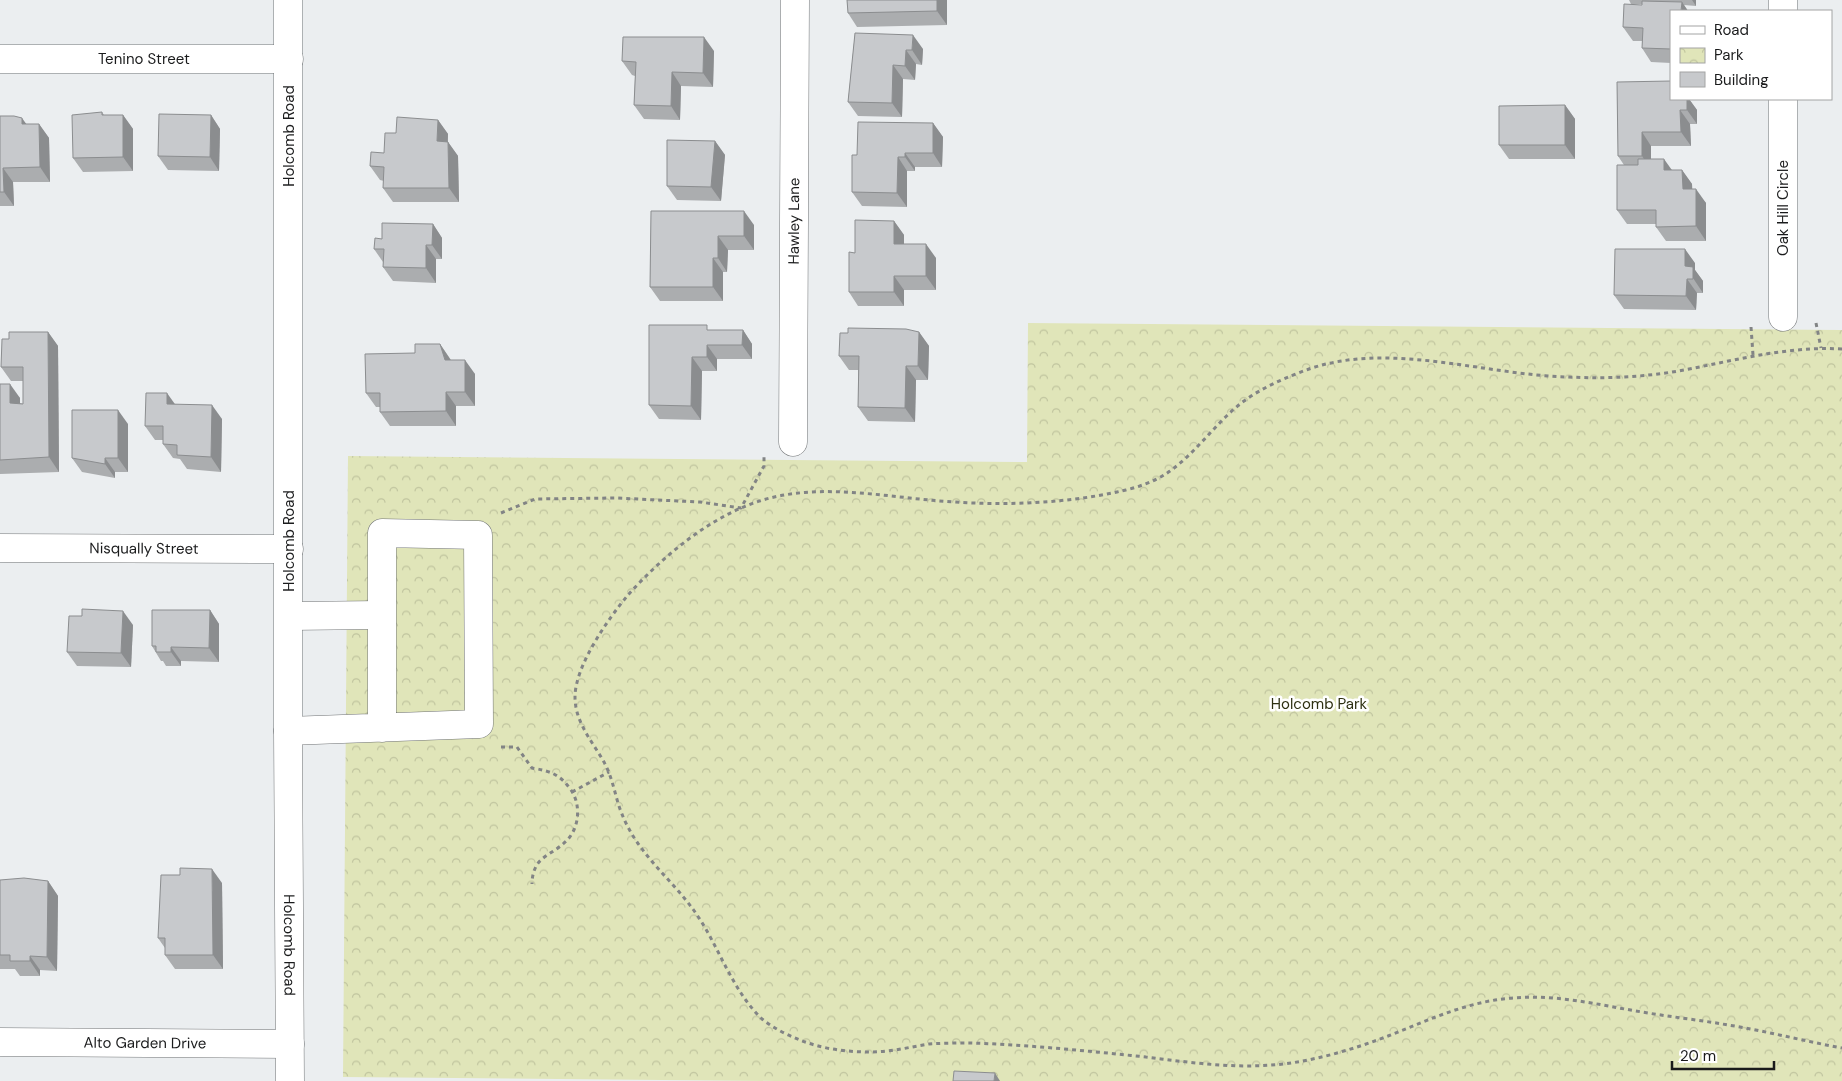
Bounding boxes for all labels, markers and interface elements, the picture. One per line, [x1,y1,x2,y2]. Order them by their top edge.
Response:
legend [1670,10,1832,100]
text: Road [1714,20,1749,40]
text: Park [1714,45,1744,65]
street label: Tenino Street [98,49,190,69]
text: Building [1714,70,1769,90]
street label: Holcomb Road [279,85,299,187]
street label: Oak Hill Circle [1773,160,1793,256]
street label: Hawley Lane [784,178,804,264]
street label: Holcomb Road [279,490,299,592]
street label: Nisqually Street [89,538,199,559]
park label: Holcomb Park [1271,694,1368,714]
street label: Holcomb Road [279,894,300,996]
street label: Alto Garden Drive [84,1033,206,1053]
scale bar [1672,1038,1774,1070]
text: 20 m [1680,1046,1716,1066]

